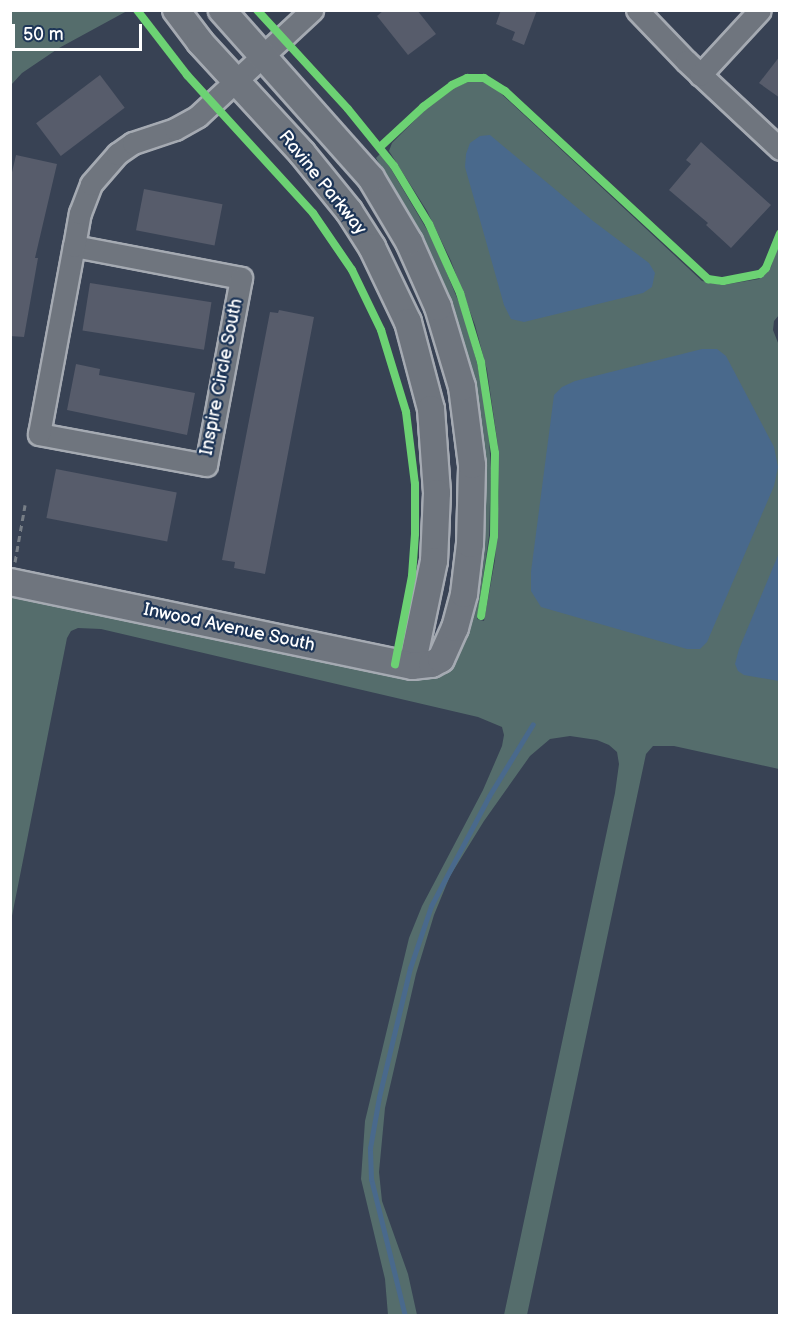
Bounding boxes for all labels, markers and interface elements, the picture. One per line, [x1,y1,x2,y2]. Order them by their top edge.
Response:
scale bar [15,12,146,50]
text: 50 m [23,24,64,45]
street label: Ravine Parkway [273,127,371,239]
street label: Inspire Circle South [196,297,248,457]
street label: Inwood Avenue South [141,599,317,657]

